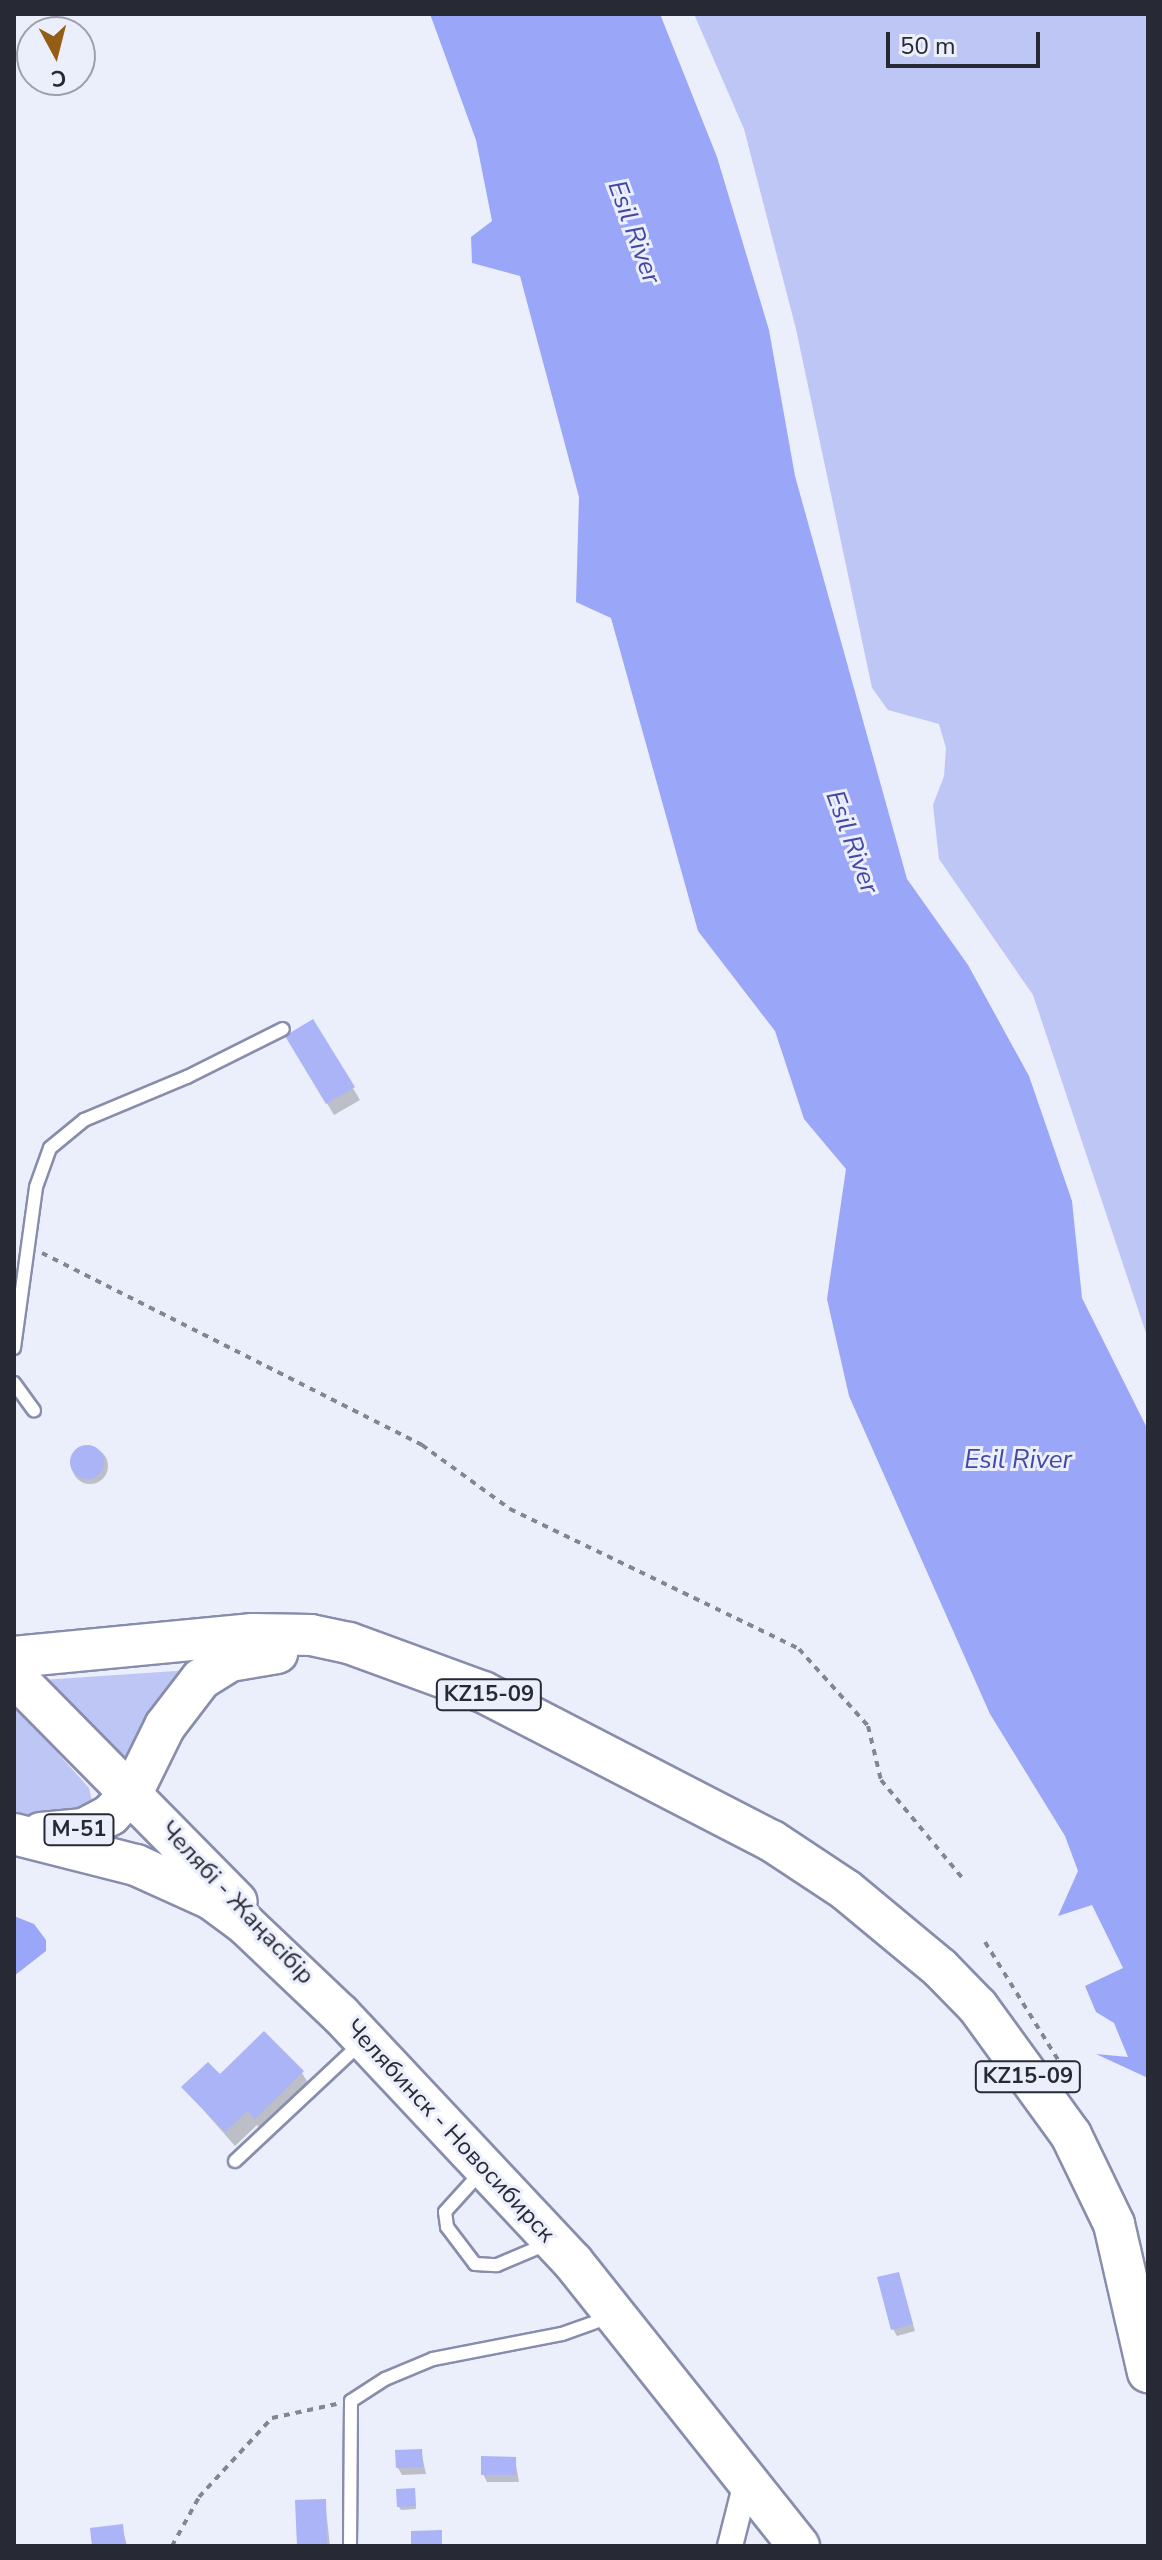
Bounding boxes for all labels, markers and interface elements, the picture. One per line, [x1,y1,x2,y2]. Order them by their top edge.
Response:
north arrow [16,16,96,96]
scale bar [890,16,1044,66]
text: 50 m [900,30,956,62]
text: С [49,62,68,94]
water label: Esil River [601,176,667,288]
water label: Esil River [819,786,885,898]
water label: Esil River [964,1444,1072,1476]
road number: KZ15-09 [435,1677,543,1713]
road number: M-51 [43,1812,115,1848]
street label: Челябі - Жаңасібір [154,1816,320,1990]
street label: Челябинск - Новосибирск [339,2014,561,2248]
road number: KZ15-09 [974,2059,1082,2095]

